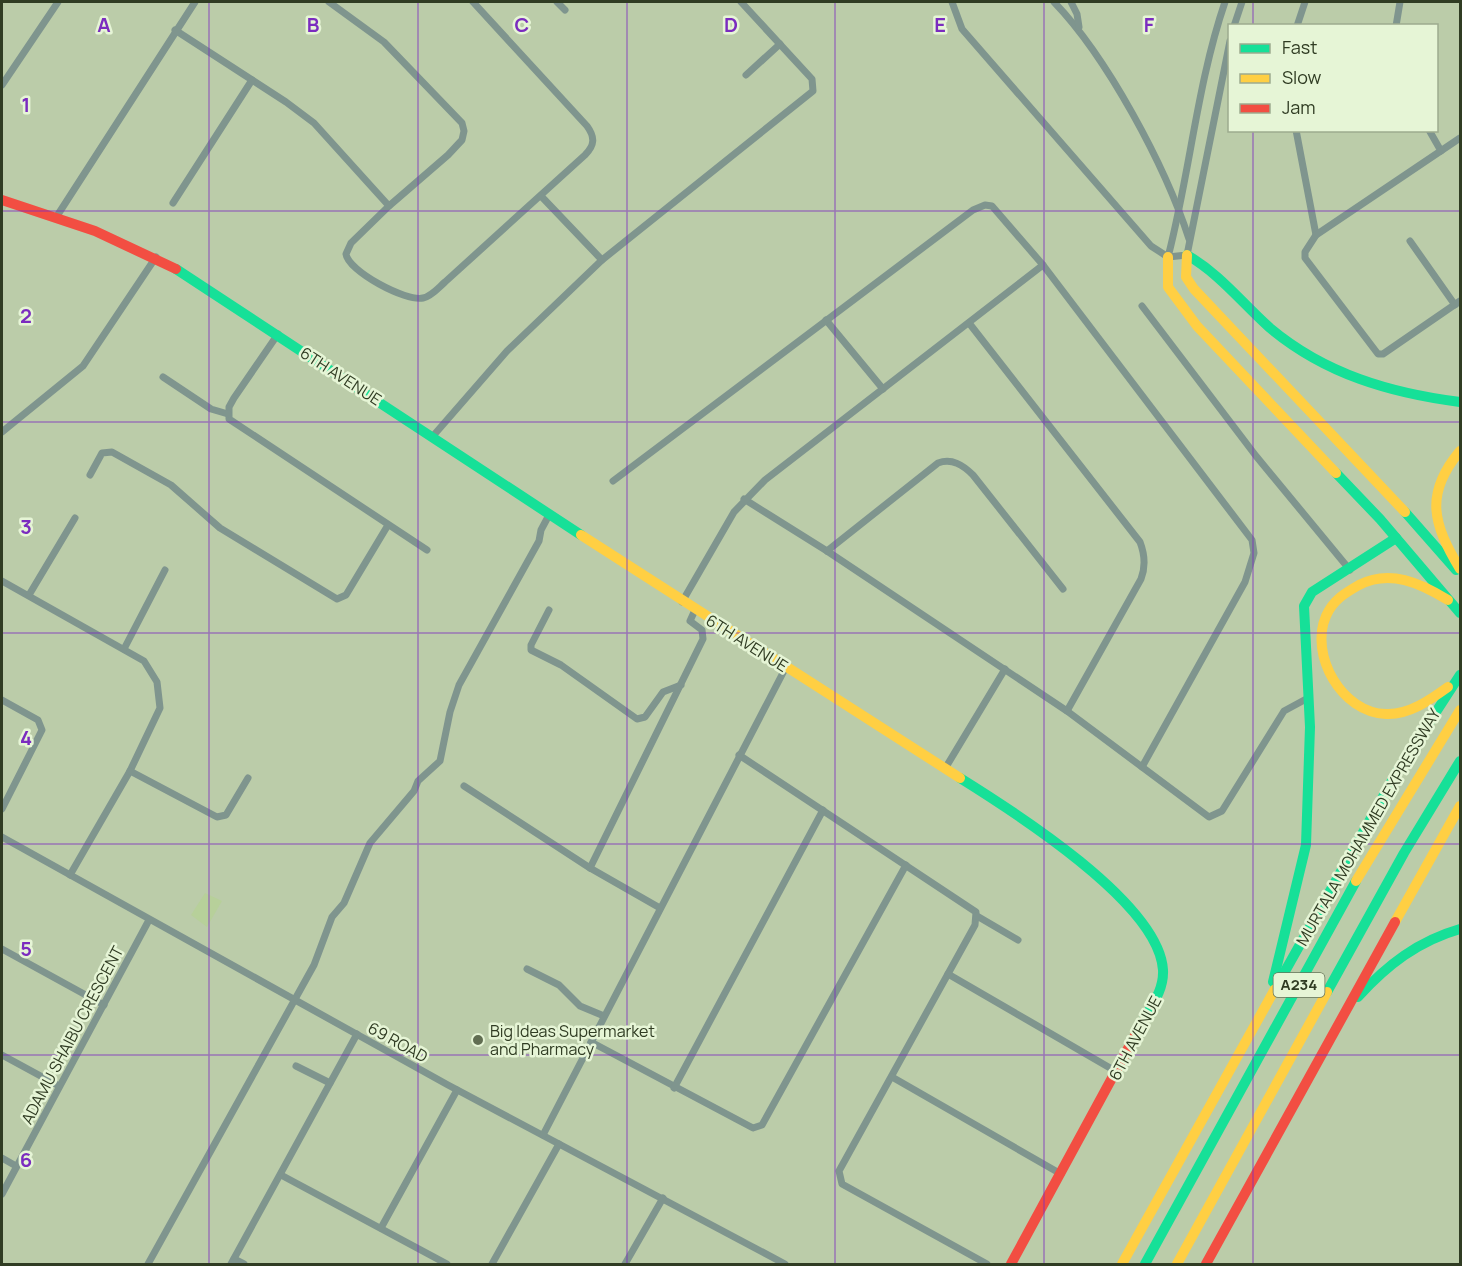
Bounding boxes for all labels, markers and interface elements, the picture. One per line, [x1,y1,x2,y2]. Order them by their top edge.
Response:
text: A [97,11,111,38]
text: B [307,11,320,38]
text: C [515,11,529,38]
text: D [724,11,738,38]
text: E [934,11,946,38]
text: F [1144,11,1155,38]
legend [1228,24,1438,132]
text: Fast [1282,35,1317,59]
text: Slow [1282,65,1322,89]
text: 1 [22,91,30,118]
text: Jam [1282,95,1316,119]
text: 2 [20,302,32,329]
street label: 6TH AVENUE [296,342,386,410]
text: 3 [20,513,32,540]
street label: 6TH AVENUE [702,609,792,677]
street label: MURTALA MOHAMMED EXPRESSWAY [1291,704,1445,950]
text: 4 [20,724,32,751]
text: 5 [20,935,32,962]
street label: ADAMU SHAIBU CRESCENT [16,942,129,1128]
road number: A234 [1274,973,1324,997]
street label: 6TH AVENUE [1104,992,1166,1084]
street label: 69 ROAD [364,1017,432,1068]
place label: Big Ideas Supermarket and Pharmacy [490,1020,655,1060]
marker: Big Ideas Supermarket and Pharmacy [471,1033,485,1047]
text: 6 [20,1146,32,1173]

